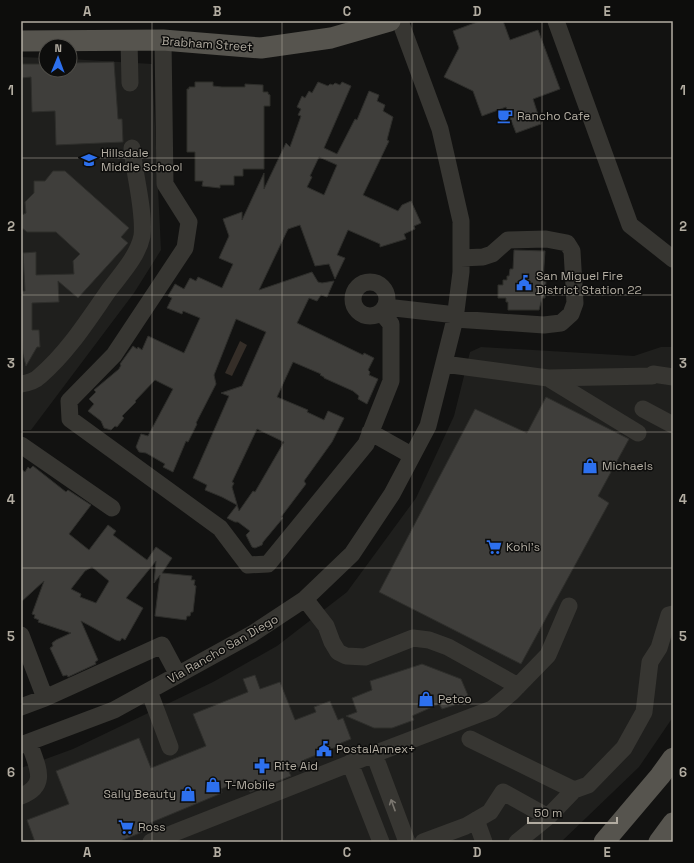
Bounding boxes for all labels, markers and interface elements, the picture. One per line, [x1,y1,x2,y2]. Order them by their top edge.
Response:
text: A [83,3,92,20]
text: B [213,3,222,20]
text: C [343,3,351,20]
text: D [473,3,482,20]
text: E [603,3,611,20]
street label: Brabham Street [161,33,253,55]
north arrow [38,38,78,78]
text: N [54,41,62,55]
text: 1 [8,82,14,99]
text: 1 [680,82,686,99]
cafe icon: Rancho Cafe [496,107,514,125]
place label: Rancho Cafe [517,108,590,124]
place label: Hillsdale Middle School [101,145,183,175]
school or university icon: Hillsdale Middle School [80,151,98,169]
text: 2 [7,218,15,235]
text: 2 [679,218,687,235]
place label: San Miguel Fire District Station 22 [536,268,642,298]
public building icon: San Miguel Fire District Station 22 [515,274,533,292]
text: 3 [7,355,15,372]
text: 3 [679,355,687,372]
shop icon: Michaels [581,457,599,475]
place label: Michaels [602,458,653,474]
text: 4 [7,491,15,508]
text: 4 [679,491,687,508]
supermarket icon: Kohl's [485,538,503,556]
place label: Kohl's [506,539,540,555]
street label: Via Rancho San Diego [165,611,281,687]
text: 5 [7,628,15,645]
text: 5 [679,628,687,645]
shop icon: Petco [417,690,435,708]
place label: Petco [438,691,472,707]
public building icon: PostalAnnex+ [315,740,333,758]
place label: PostalAnnex+ [336,741,416,757]
pharmacy icon: Rite Aid [253,757,271,775]
place label: Rite Aid [274,758,318,774]
text: 6 [7,764,15,781]
text: 6 [679,764,687,781]
shop icon: T-Mobile [204,776,222,794]
place label: T-Mobile [225,777,275,793]
shop icon: Sally Beauty [179,785,197,803]
place label: Sally Beauty [103,786,176,802]
scale bar [528,799,617,825]
one-way arrow [389,800,397,812]
text: 50 m [534,805,562,821]
supermarket icon: Ross [117,818,135,836]
place label: Ross [138,819,166,835]
text: A [83,844,92,861]
text: B [213,844,222,861]
text: C [343,844,351,861]
text: D [473,844,482,861]
text: E [603,844,611,861]

